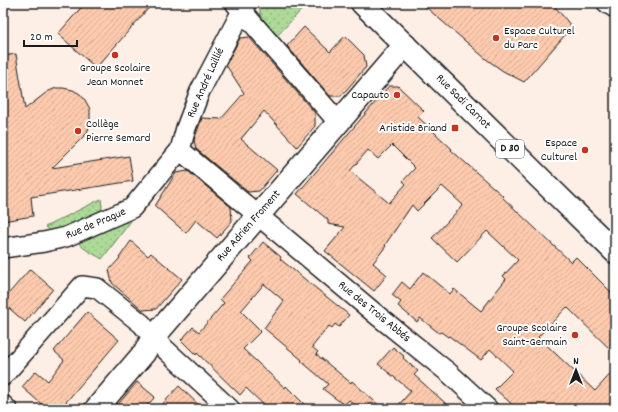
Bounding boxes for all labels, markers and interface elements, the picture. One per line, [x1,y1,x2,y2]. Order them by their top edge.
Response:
scale bar [24,22,77,48]
place label: Espace Culturel du Parc [504,23,575,54]
text: 20 m [30,29,53,46]
marker: Espace Culturel du Parc [491,33,501,43]
street label: Rue André Laillié [183,45,229,121]
marker: Groupe Scolaire Jean Monnet [110,50,120,60]
place label: Groupe Scolaire Jean Monnet [80,60,150,91]
street label: Rue Sadi Carnot [432,71,495,134]
place label: Capauto [351,87,389,104]
marker: Capauto [392,90,402,100]
place label: Collège Pierre Semard [86,116,150,147]
place label: Aristide Briand [379,120,447,137]
marker: Aristide Briand [450,123,460,133]
marker: Collège Pierre Semard [73,126,83,136]
place label: Espace Culturel [541,135,577,166]
road number: D 30 [496,140,524,158]
marker: Espace Culturel [580,145,590,155]
street label: Rue Adrien Froment [213,186,285,266]
street label: Rue de Prague [63,204,129,244]
street label: Rue des Trois Abbés [334,277,414,347]
place label: Groupe Scolaire Saint-Germain [497,320,567,351]
marker: Groupe Scolaire Saint-Germain [570,330,580,340]
north arrow [556,350,596,390]
text: N [573,354,579,370]

